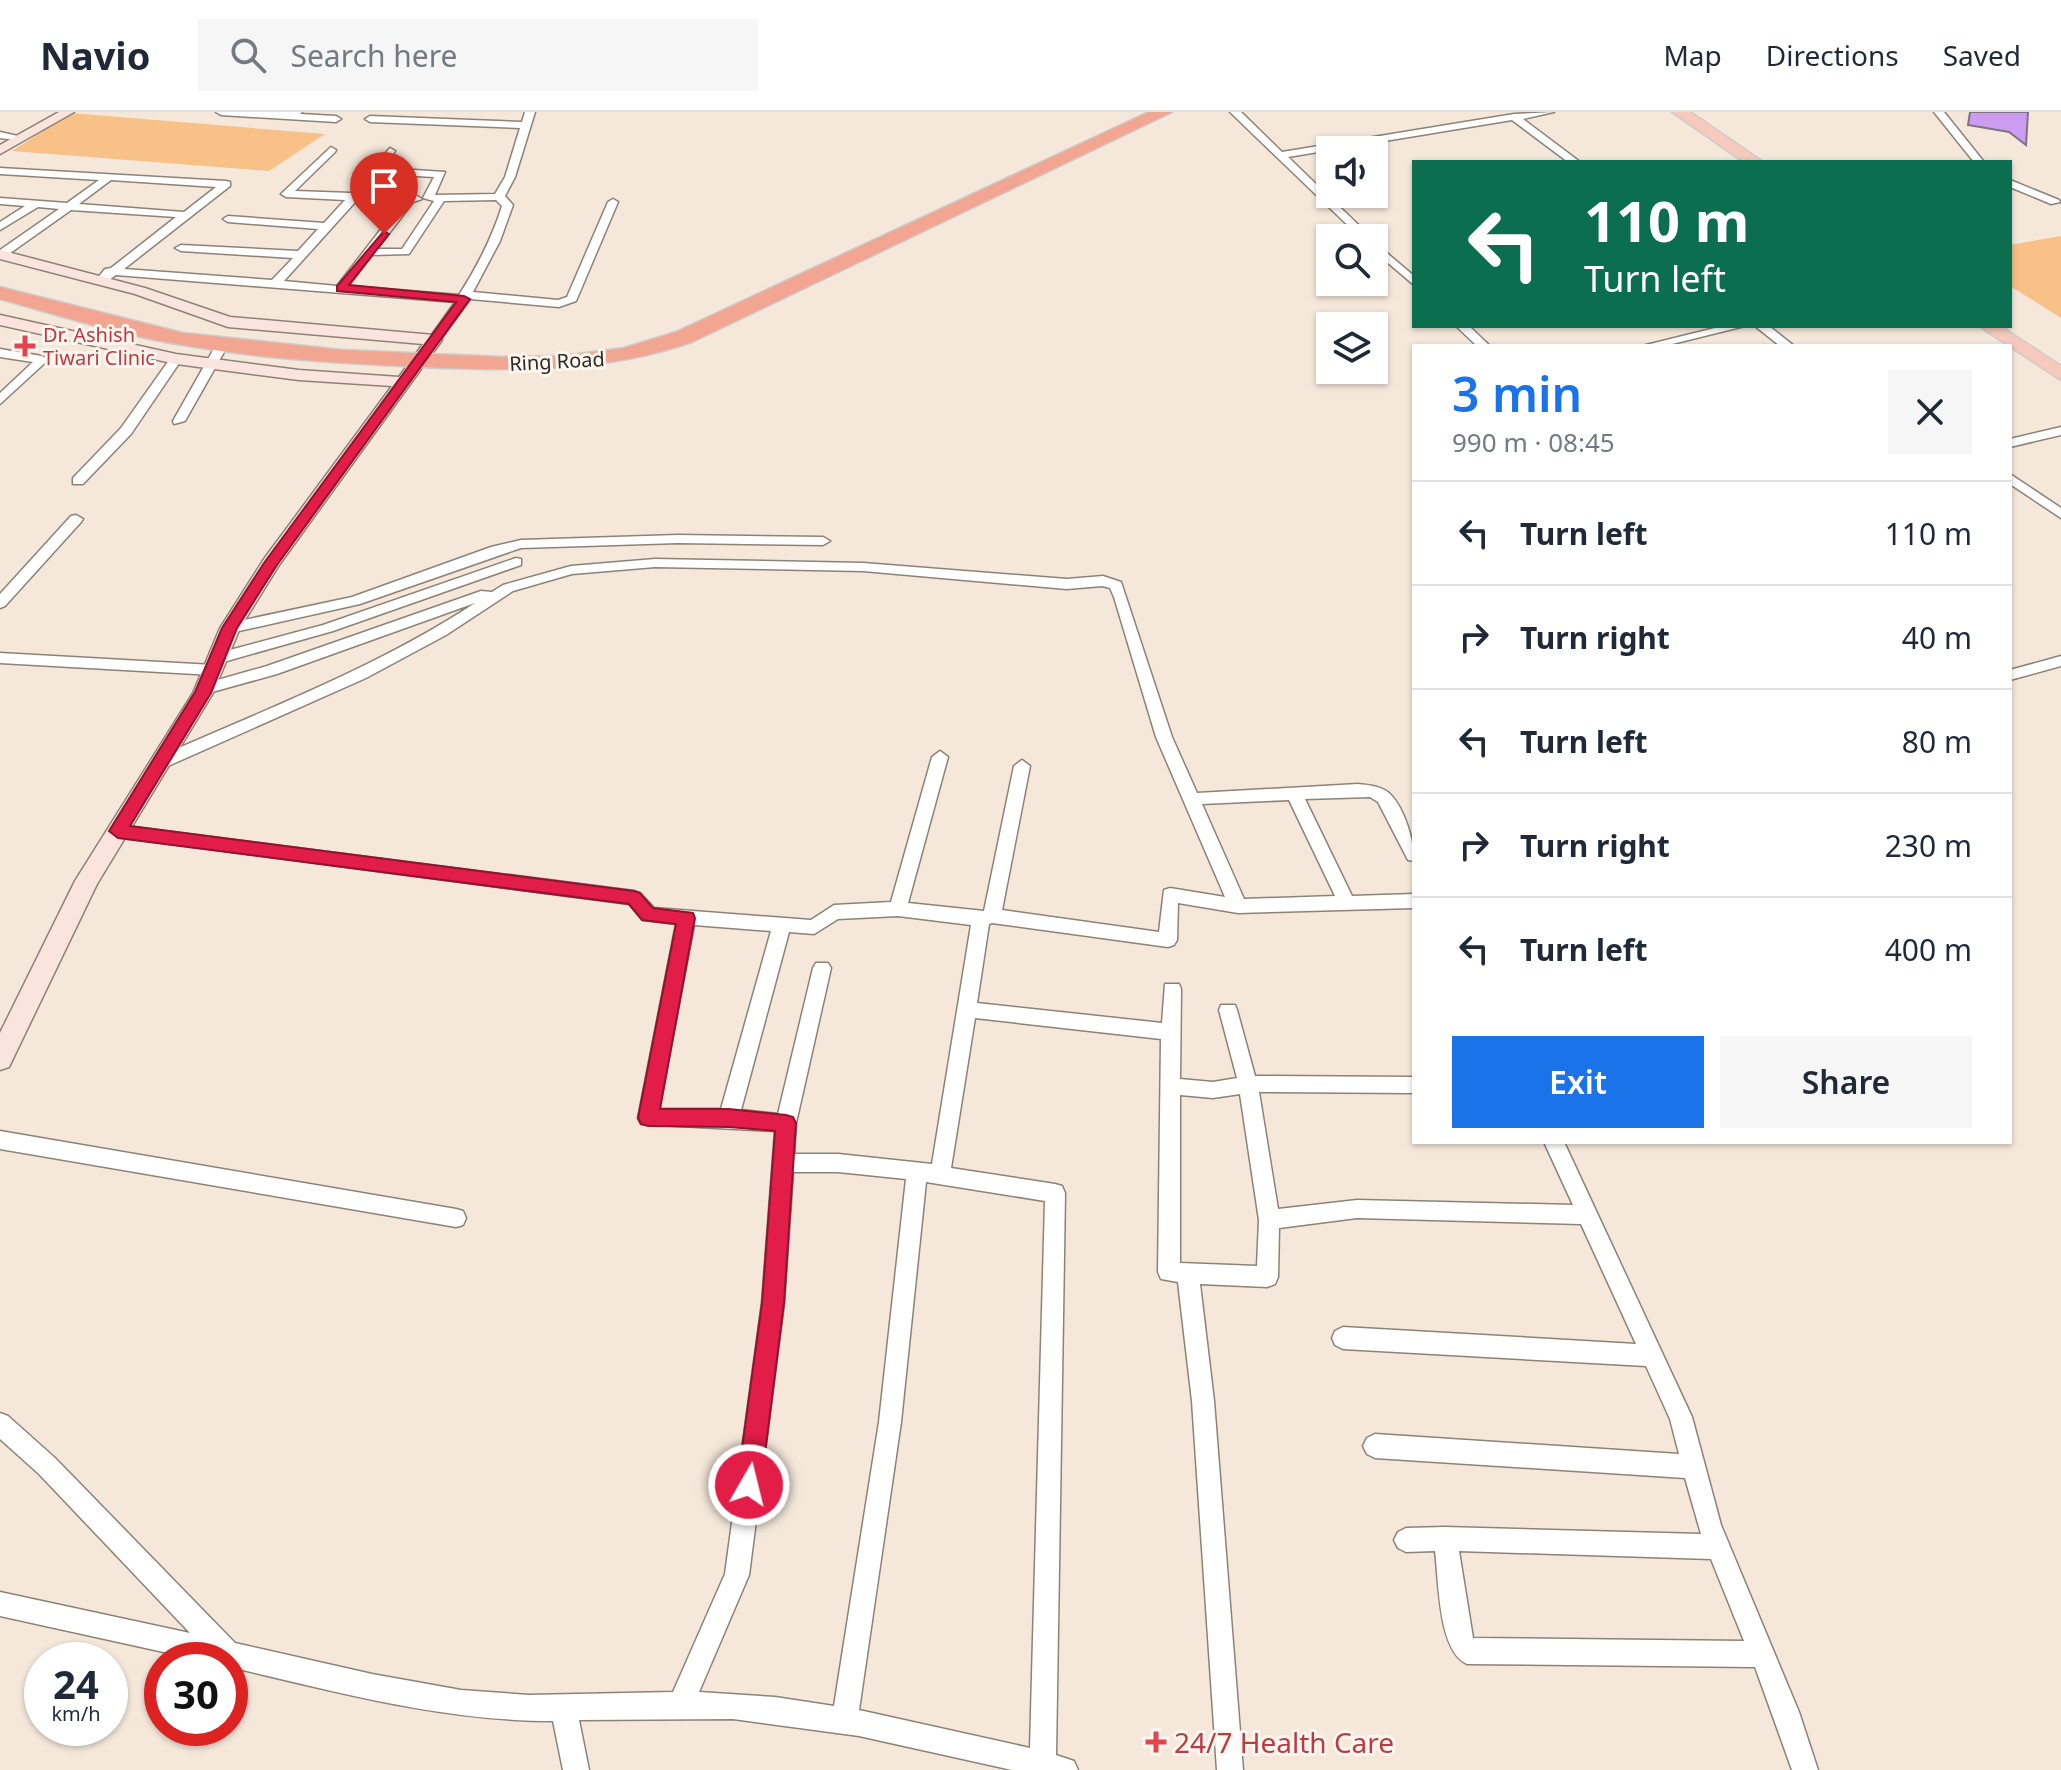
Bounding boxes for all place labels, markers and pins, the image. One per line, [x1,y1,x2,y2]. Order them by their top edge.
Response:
pin [350,152,418,234]
place label: Dr. Ashish Tiwari Clinic [43,321,155,371]
marker: Dr. Ashish Tiwari Clinic [14,335,36,357]
place label: 24/7 Health Care [1174,1723,1394,1761]
marker: 24/7 Health Care [1145,1731,1167,1753]

